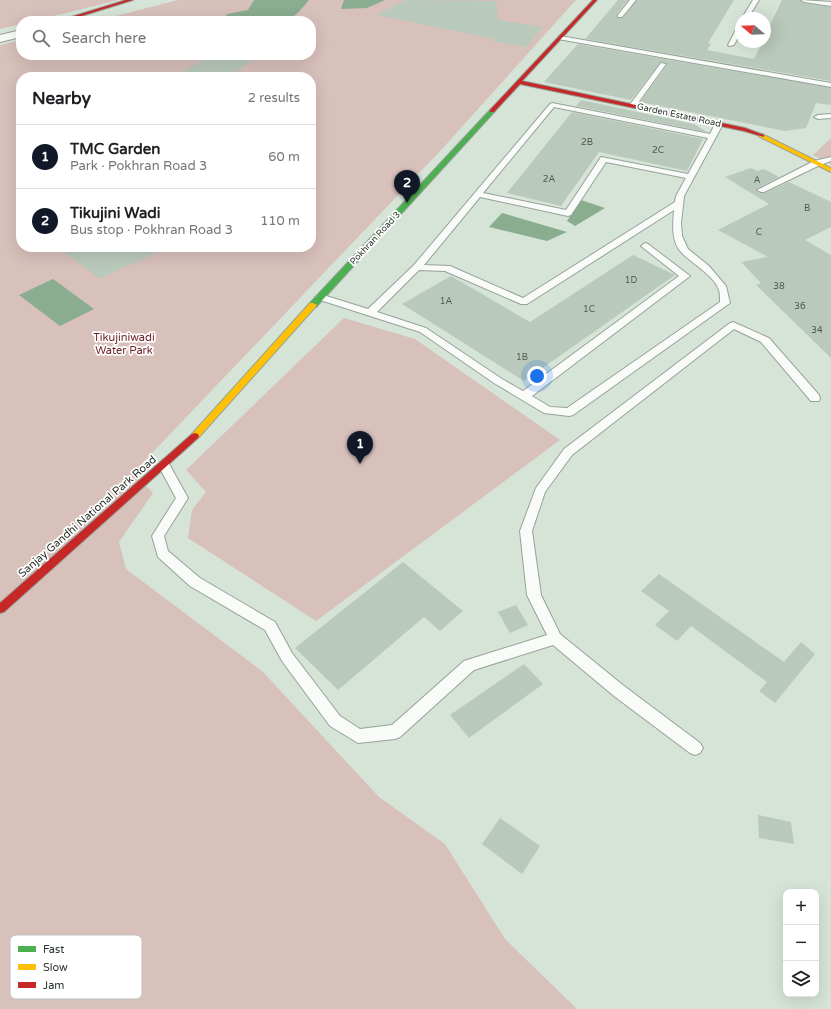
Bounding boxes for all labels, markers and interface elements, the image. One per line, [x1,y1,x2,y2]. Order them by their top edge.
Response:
north arrow [735,12,771,48]
search box [16,16,316,60]
icon: search [30,27,52,49]
text: Search here [62,29,146,47]
text: Nearby [32,88,91,109]
text: 2 results [248,90,300,106]
street label: Garden Estate Road [636,101,722,130]
house number: 2B [581,137,593,148]
text: TMC Garden [70,140,160,158]
house number: 2C [652,145,664,156]
text: 1 [41,149,49,165]
text: 60 m [268,149,300,165]
text: Park · Pokhran Road 3 [70,158,207,174]
pin: 2 [394,170,420,203]
house number: 2A [543,174,555,185]
house number: A [754,175,761,186]
house number: B [804,203,810,214]
text: Tikujini Wadi [70,204,161,222]
street label: Pokhran Road 3 [348,209,403,267]
text: 2 [41,213,49,229]
text: 110 m [260,213,300,229]
text: Bus stop · Pokhran Road 3 [70,222,233,238]
house number: C [756,227,762,238]
house number: 1D [625,275,637,286]
house number: 38 [773,281,785,292]
house number: 1A [440,296,452,307]
house number: 36 [794,301,806,312]
house number: 1C [583,304,595,315]
house number: 34 [811,325,823,336]
park label: Tikujiniwadi Water Park [93,331,155,357]
house number: 1B [516,352,528,363]
your location [527,366,547,386]
pin: 1 [347,431,373,464]
street label: Sanjay Gandhi National Park Road [16,453,159,580]
map controls [783,889,819,997]
button: + [783,889,819,925]
button: − [783,925,819,961]
legend [10,935,142,999]
text: Fast [43,943,64,956]
text: Slow [43,961,68,974]
button: layers [783,961,819,997]
text: Jam [43,979,64,992]

